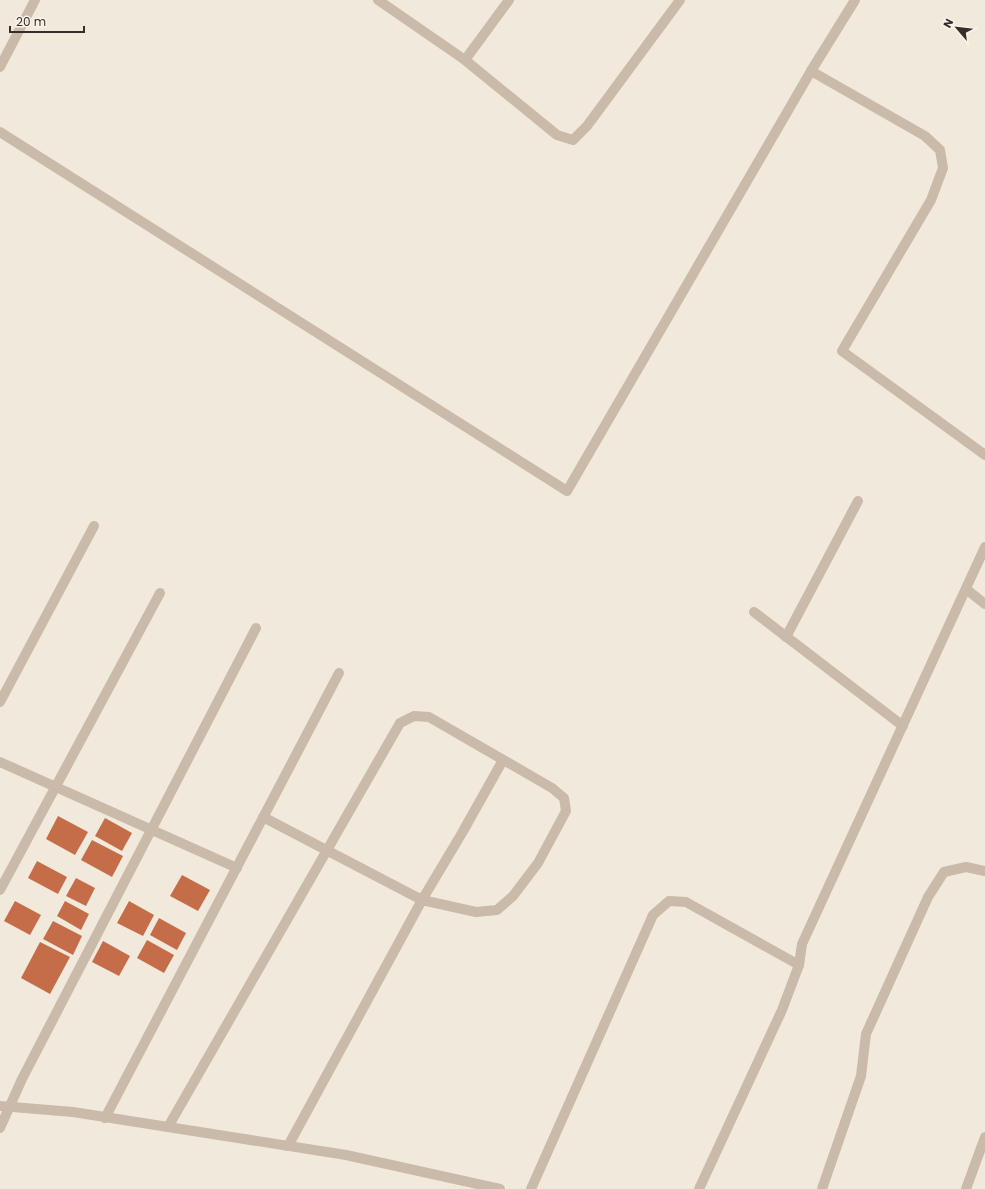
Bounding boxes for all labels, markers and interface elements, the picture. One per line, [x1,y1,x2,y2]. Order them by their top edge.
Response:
scale bar [10,8,84,34]
north arrow [937,8,977,48]
text: 20 m [16,13,46,30]
text: N [939,16,957,31]

